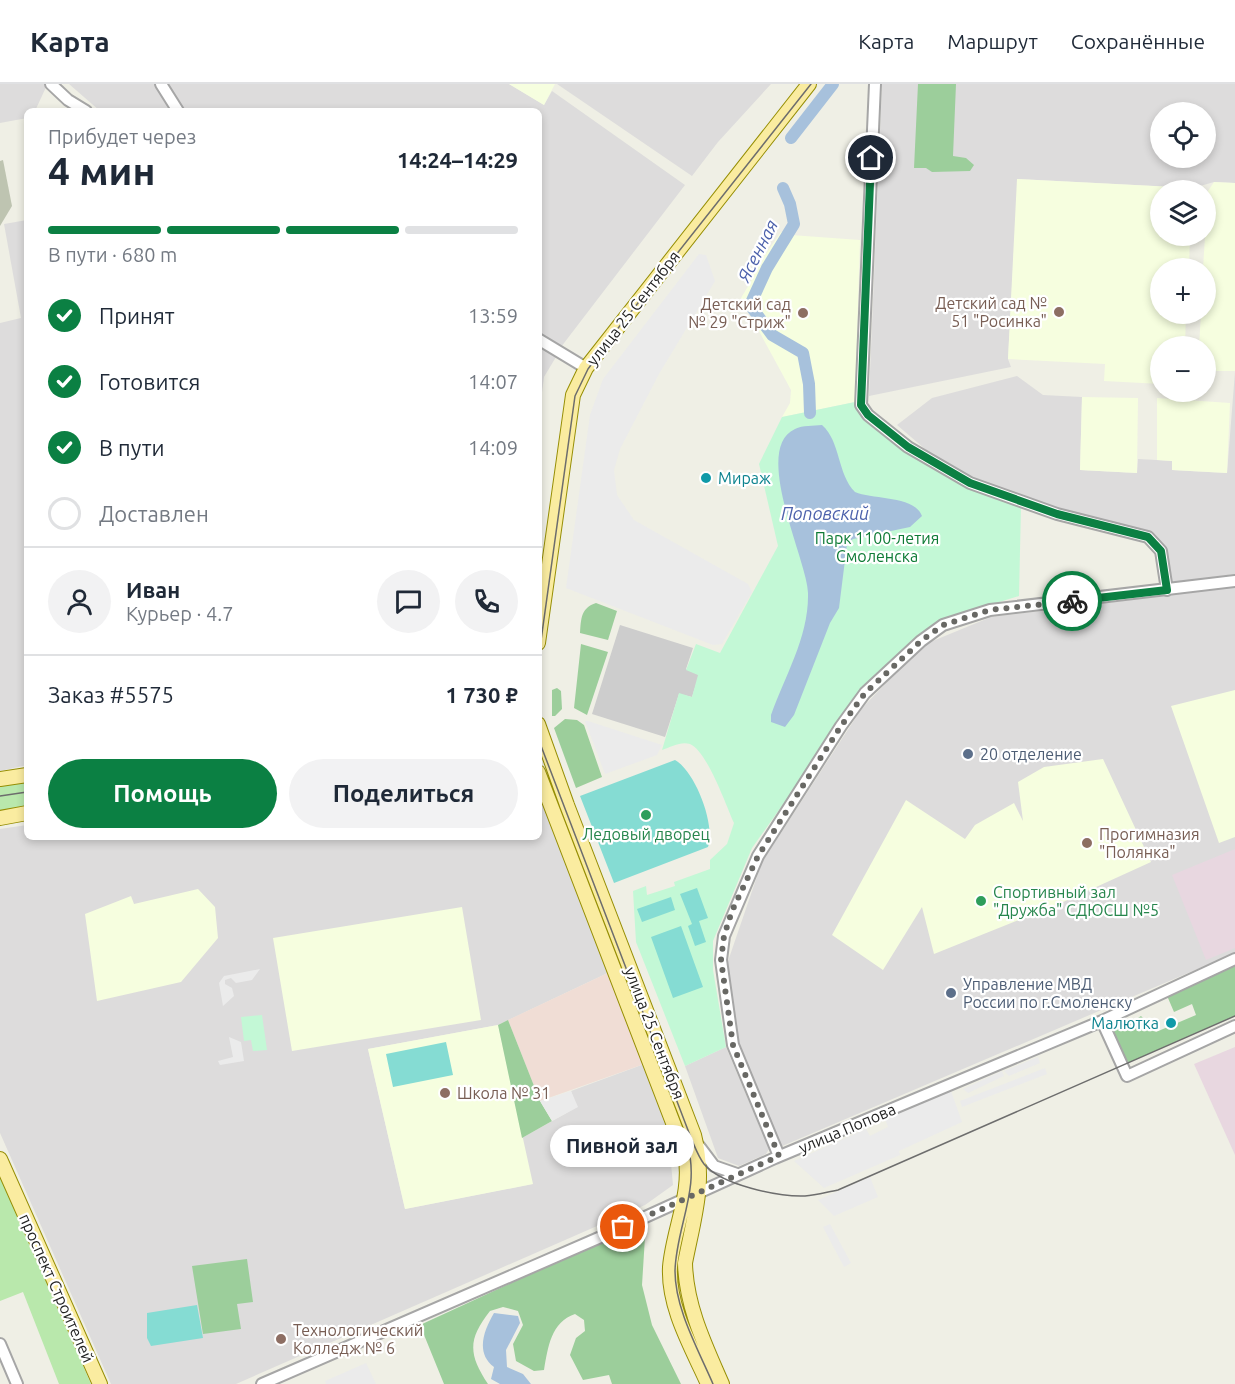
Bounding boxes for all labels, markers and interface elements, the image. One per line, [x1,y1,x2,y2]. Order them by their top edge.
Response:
text: Карта [30,26,110,57]
text: Карта [858,29,914,53]
text: Маршрут [947,29,1038,53]
text: Сохранённые [1071,29,1205,53]
map controls [1150,102,1216,402]
button: locate [1150,102,1216,168]
text: Прибудет через [48,125,196,148]
pin [845,132,896,183]
icon: home [854,141,887,174]
text: 14:24–14:29 [397,147,518,172]
text: 4 мин [48,149,156,192]
button: layers [1150,180,1216,246]
water label: Ясенная [733,216,781,286]
text: В пути · 680 m [48,243,177,266]
street label: улица 25 Сентября [583,247,683,369]
button: + [1150,258,1216,324]
place label: Детский сад № 51 "Росинка" [935,294,1047,330]
place label: Детский сад № 29 "Стриж" [688,295,791,331]
icon: check [48,299,81,332]
text: Принят [99,303,175,328]
text: 13:59 [468,304,518,327]
marker: Детский сад № 51 "Росинка" [1052,305,1066,319]
marker: Детский сад № 29 "Стриж" [796,306,810,320]
button: − [1150,336,1216,402]
icon: check [48,365,81,398]
text: Готовится [99,369,200,394]
text: 14:07 [468,370,518,393]
icon: check [48,431,81,464]
text: В пути [99,435,165,460]
text: 14:09 [468,436,518,459]
place label: Мираж [718,469,771,487]
marker: Мираж [699,471,713,485]
text: Доставлен [99,501,209,526]
water label: Поповский [781,503,869,523]
park label: Парк 1100-летия Смоленска [815,529,939,565]
button: person [48,570,111,633]
button: chat [377,570,440,633]
button: phone [455,570,518,633]
courier [1042,571,1102,631]
text: Иван [126,577,180,602]
icon: bike [1056,585,1089,618]
text: Курьер · 4.7 [126,602,233,625]
text: Заказ #5575 [48,682,174,707]
text: 1 730 ₽ [446,682,518,707]
place label: 20 отделение [980,745,1082,763]
marker: 20 отделение [961,747,975,761]
button: Помощь [48,759,277,828]
button: Поделиться [289,759,518,828]
marker: Ледовый дворец [639,808,653,822]
place label: Ледовый дворец [582,825,710,843]
place label: Прогимназия "Полянка" [1099,825,1200,861]
marker: Прогимназия "Полянка" [1080,836,1094,850]
place label: Спортивный зал "Дружба" СДЮСШ №5 [993,883,1159,919]
marker: Спортивный зал "Дружба" СДЮСШ №5 [974,894,988,908]
street label: улица 25 Сентября [621,964,689,1102]
place label: Управление МВД России по г.Смоленску [963,975,1133,1011]
marker: Управление МВД России по г.Смоленску [944,986,958,1000]
place label: Малютка [1091,1014,1159,1032]
marker: Малютка [1164,1016,1178,1030]
place label: Школа № 31 [457,1084,550,1102]
marker: Школа № 31 [438,1086,452,1100]
street label: улица Попова [796,1100,898,1156]
callout: Пивной зал [551,1125,695,1167]
text: Пивной зал [566,1134,678,1157]
pin [597,1201,648,1252]
icon: bag [606,1210,639,1243]
street label: проспект Строителей [16,1211,98,1365]
place label: Технологический Колледж № 6 [293,1321,423,1357]
marker: Технологический Колледж № 6 [274,1332,288,1346]

